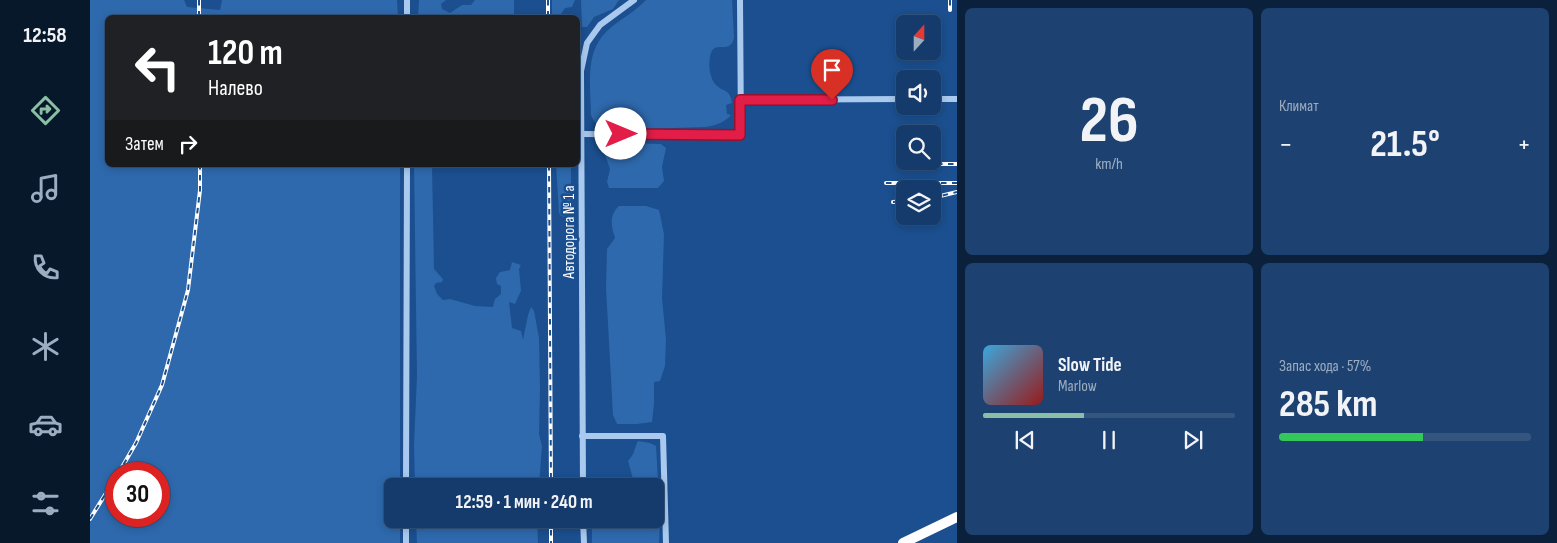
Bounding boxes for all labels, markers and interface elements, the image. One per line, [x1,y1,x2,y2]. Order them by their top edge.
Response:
north arrow [896,15,941,60]
map controls [896,15,941,225]
text: 12:58 [23,22,67,49]
text: 120 m [208,32,283,75]
icon: left [125,35,190,100]
pin [811,49,853,100]
icon: arrive [818,56,846,84]
button: sound [896,70,941,115]
text: Налево [208,75,263,102]
text: 26 [1079,83,1139,161]
icon: directions [28,93,63,128]
text: Климат [1279,97,1319,116]
position arrow [594,107,646,159]
text: 21.5° [1370,122,1440,167]
button: search [896,125,941,170]
text: − [1279,128,1293,161]
text: + [1517,128,1531,161]
icon: right [174,130,202,158]
text: Затем [125,133,164,156]
text: km/h [1095,155,1123,174]
icon: music [28,171,63,206]
button: layers [896,180,941,225]
street label: Автодорога № 1 а [560,185,579,280]
icon: phone [28,250,63,285]
icon: climate [28,329,63,364]
text: Slow Tide [1058,354,1122,377]
text: Запас хода · 57% [1279,357,1371,376]
text: Marlow [1058,377,1097,396]
text: 285 km [1279,382,1377,427]
icon: car [28,407,63,442]
icon: previous [1011,426,1039,454]
icon: pause [1095,426,1123,454]
icon: next [1179,426,1207,454]
speed limit sign: 30 [105,462,170,527]
icon: filters [28,486,63,521]
text: 12:59 · 1 мин · 240 m [455,491,593,514]

